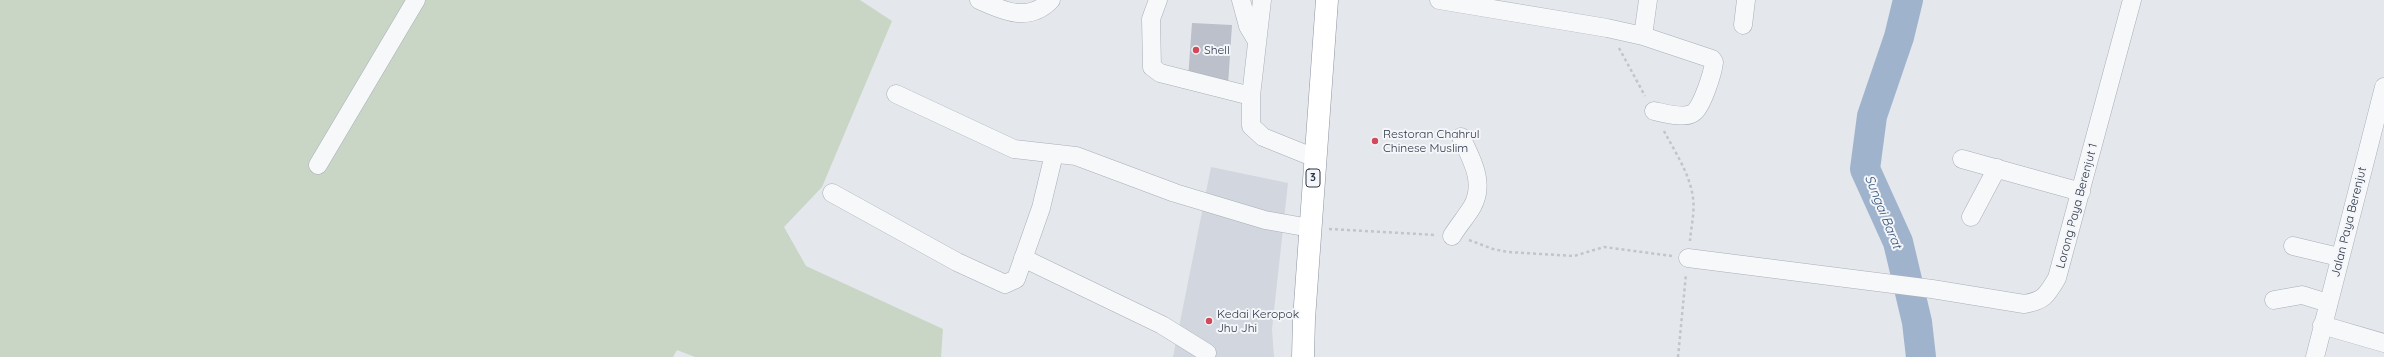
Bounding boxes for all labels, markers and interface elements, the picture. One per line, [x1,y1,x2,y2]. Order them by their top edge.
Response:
place label: Shell [1204,43,1230,57]
marker: Shell [1191,45,1201,55]
place label: Restoran Chahrul Chinese Muslim [1383,127,1480,155]
marker: Restoran Chahrul Chinese Muslim [1370,136,1380,146]
street label: Lorong Paya Berenjut 1 [2053,142,2101,270]
street label: Jalan Paya Berenjut [2328,165,2370,279]
road number: 3 [1306,169,1320,187]
water label: Sungai Barat [1861,173,1905,251]
place label: Kedai Keropok Jhu Jhi [1217,307,1299,335]
marker: Kedai Keropok Jhu Jhi [1204,316,1214,326]

